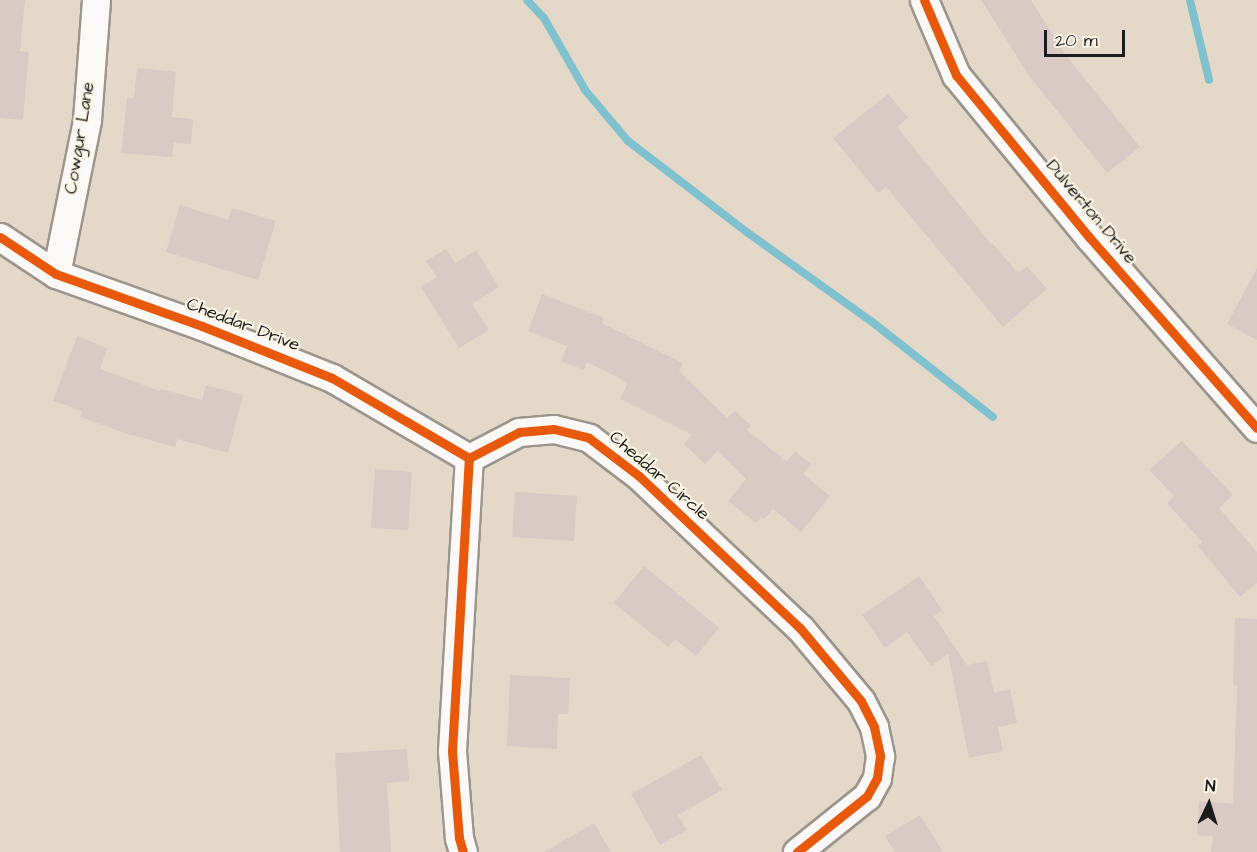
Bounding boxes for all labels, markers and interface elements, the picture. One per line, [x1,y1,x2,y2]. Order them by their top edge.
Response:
scale bar [1047,18,1128,56]
text: 20 m [1055,28,1098,53]
street label: Cowgur Lane [60,80,100,196]
street label: Dulverton Drive [1041,155,1141,269]
street label: Cheddar Drive [183,293,303,357]
street label: Cheddar Circle [605,427,713,525]
north arrow [1179,774,1239,834]
text: N [1204,775,1216,797]

